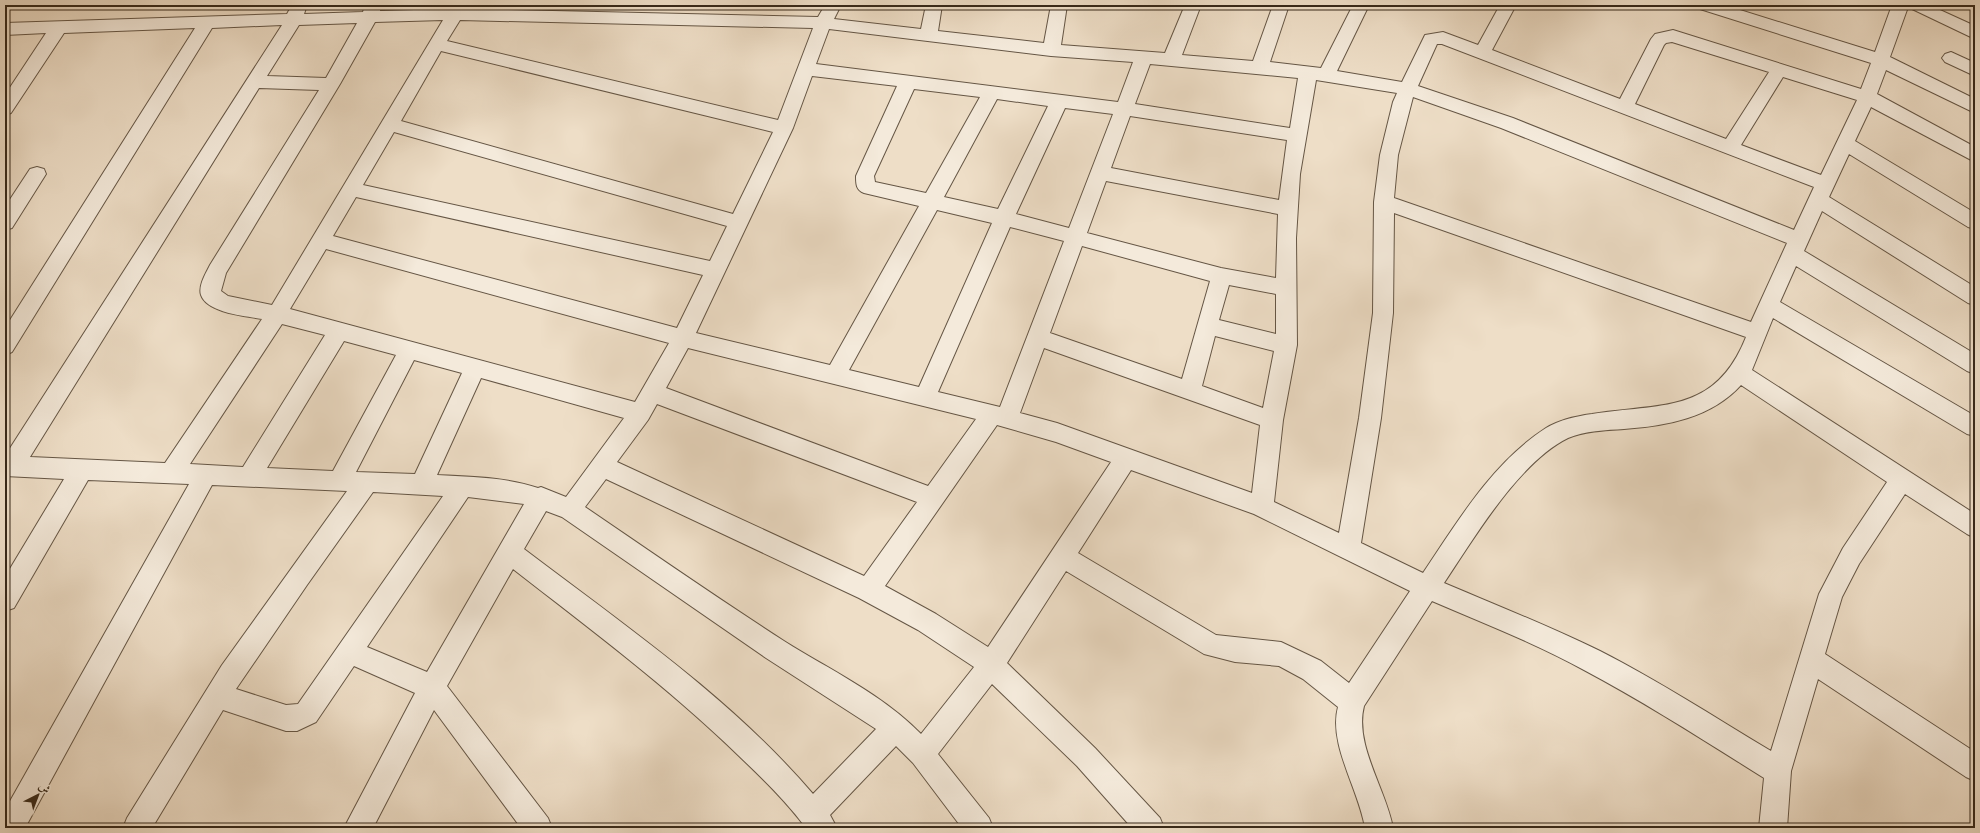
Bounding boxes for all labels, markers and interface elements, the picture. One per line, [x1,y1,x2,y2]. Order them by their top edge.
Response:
north arrow [18,775,58,815]
text: ش [36,779,53,796]

